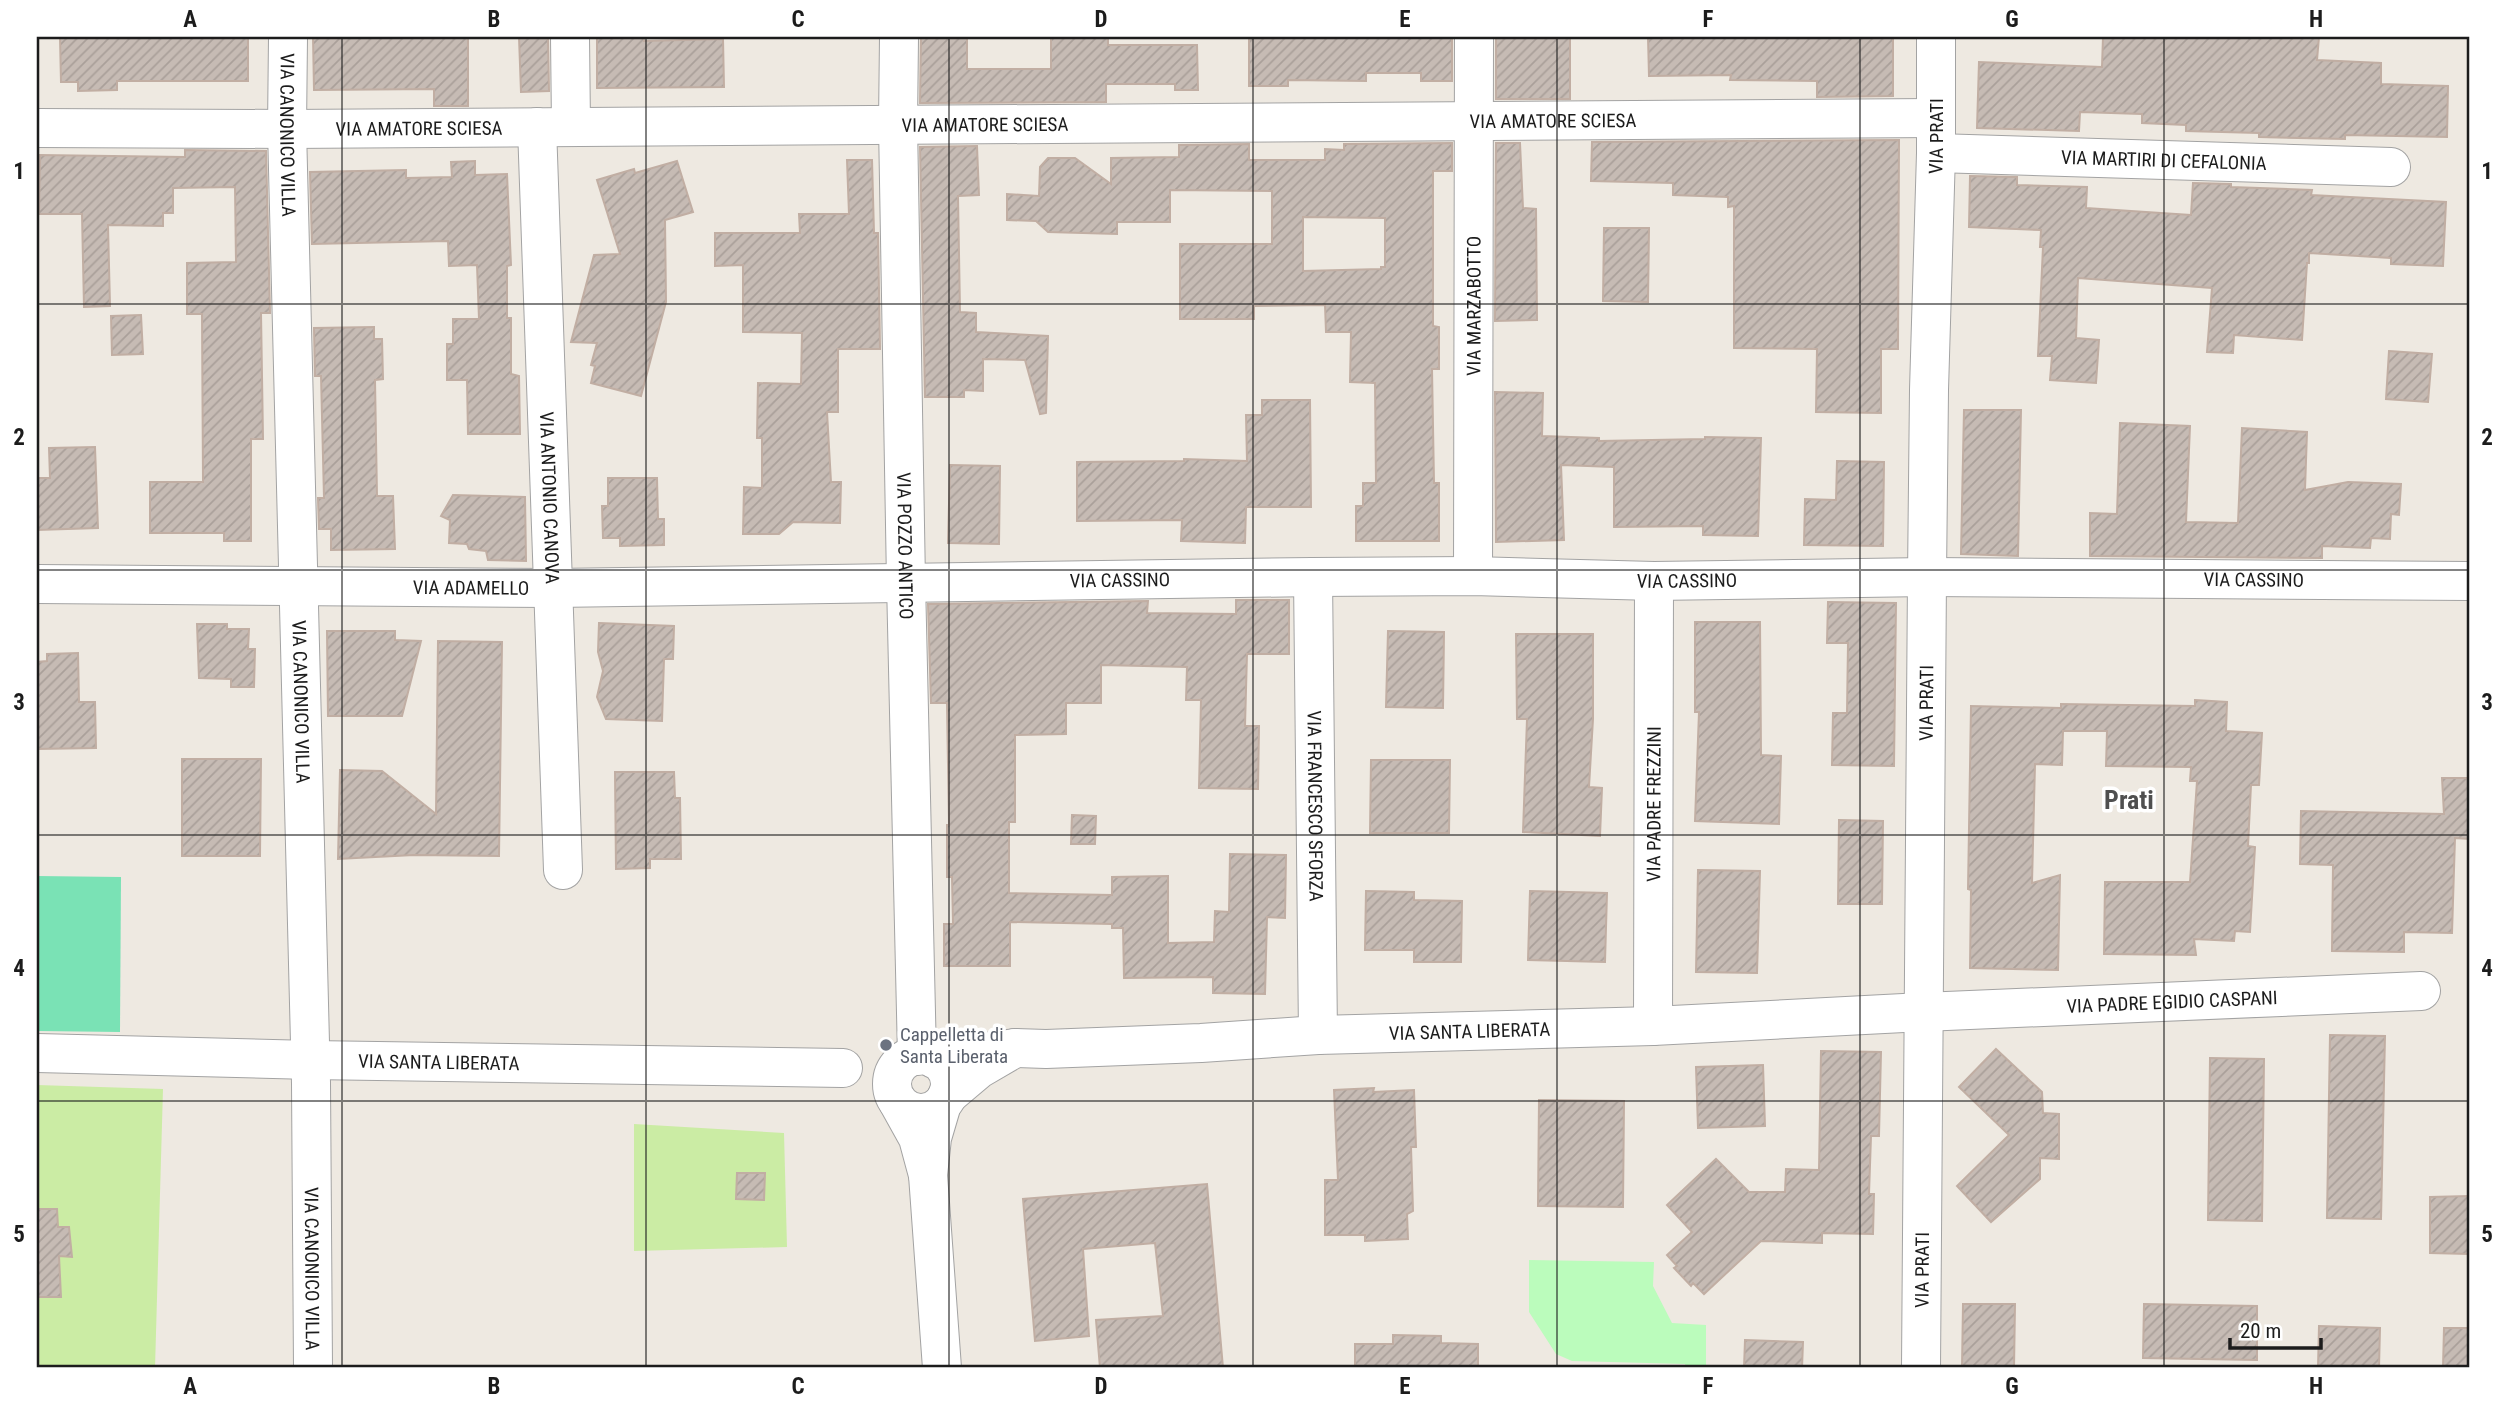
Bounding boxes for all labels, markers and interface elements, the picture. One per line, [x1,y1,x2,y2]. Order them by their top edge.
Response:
text: A [183,6,197,33]
text: B [488,6,500,33]
text: C [791,6,805,33]
text: D [1095,6,1108,33]
text: E [1399,6,1411,33]
text: F [1703,6,1714,33]
text: G [2005,6,2019,33]
text: H [2309,6,2323,33]
street label: VIA CANONICO VILLA [275,53,300,217]
street label: VIA PRATI [1924,98,1948,174]
street label: VIA AMATORE SCIESA [1469,109,1637,133]
street label: VIA AMATORE SCIESA [901,113,1069,137]
street label: VIA AMATORE SCIESA [336,117,503,141]
street label: VIA MARTIRI DI CEFALONIA [2061,146,2267,175]
text: 1 [13,158,25,185]
text: 1 [2481,158,2493,185]
street label: VIA MARZABOTTO [1462,236,1486,376]
street label: VIA ANTONIO CANOVA [535,411,564,584]
text: 2 [13,424,25,451]
text: 2 [2481,424,2493,451]
street label: VIA POZZO ANTICO [892,472,918,620]
street label: VIA CASSINO [1070,568,1170,593]
street label: VIA CASSINO [2204,568,2304,592]
street label: VIA CASSINO [1636,569,1737,593]
street label: VIA ADAMELLO [413,576,529,600]
street label: VIA CANONICO VILLA [287,620,314,784]
street label: VIA PRATI [1915,665,1938,741]
text: 3 [13,689,25,716]
text: 3 [2481,689,2493,716]
street label: VIA FRANCESCO SFORZA [1302,710,1328,902]
street label: VIA PADRE FREZZINI [1642,726,1666,882]
district label: Prati [2104,785,2154,815]
text: 4 [13,955,25,982]
text: 4 [2481,955,2493,982]
street label: VIA PADRE EGIDIO CASPANI [2066,986,2278,1018]
street label: VIA SANTA LIBERATA [1389,1018,1551,1045]
place label: Cappelletta di Santa Liberata [900,1023,1008,1068]
marker: Cappelletta di Santa Liberata [878,1037,894,1053]
street label: VIA SANTA LIBERATA [358,1050,520,1075]
street label: VIA CANONICO VILLA [300,1187,324,1351]
text: 5 [13,1221,25,1248]
text: 5 [2481,1221,2493,1248]
street label: VIA PRATI [1910,1232,1934,1308]
scale bar [2230,1307,2320,1351]
text: 20 m [2240,1319,2281,1343]
text: A [183,1373,197,1400]
text: B [488,1373,500,1400]
text: C [791,1373,805,1400]
text: D [1095,1373,1108,1400]
text: E [1399,1373,1411,1400]
text: F [1703,1373,1714,1400]
text: G [2005,1373,2019,1400]
text: H [2309,1373,2323,1400]

